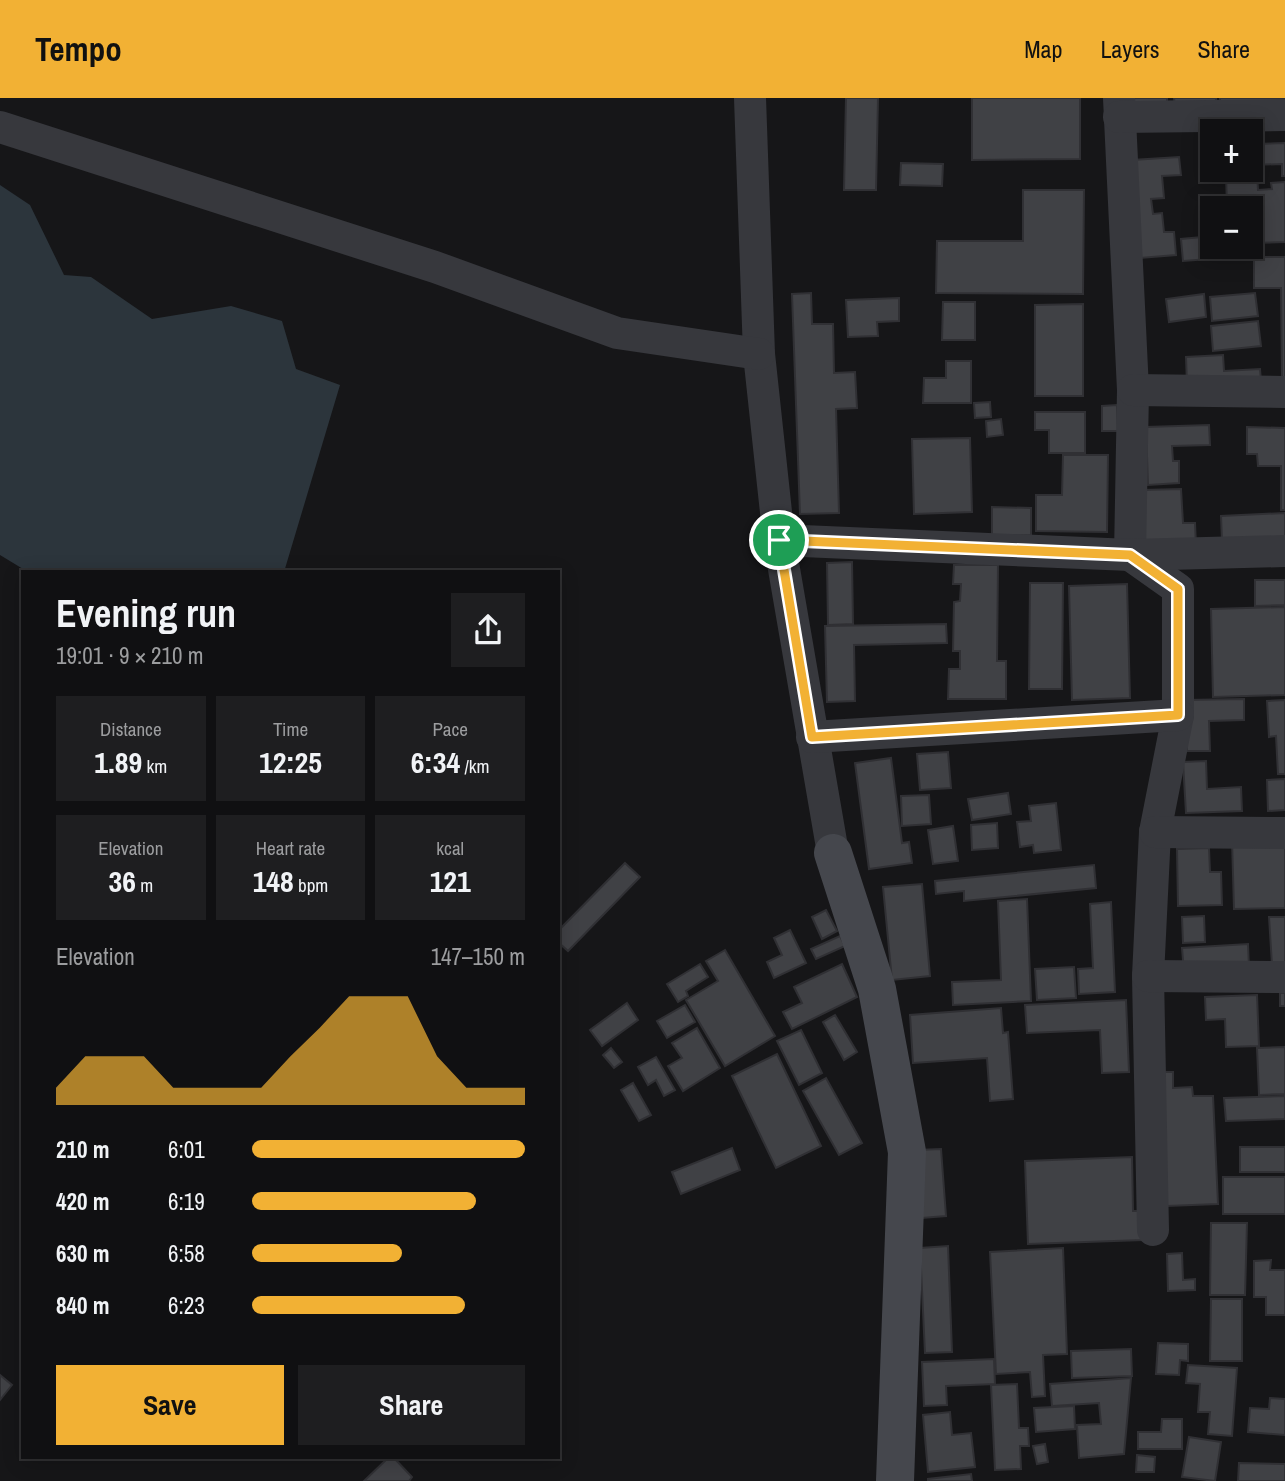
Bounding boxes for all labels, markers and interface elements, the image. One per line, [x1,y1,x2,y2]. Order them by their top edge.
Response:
text: Tempo [35,27,122,71]
text: Map [1024,33,1062,65]
text: Layers [1100,33,1159,65]
text: Share [1197,33,1250,65]
map controls [1200,119,1263,259]
button: + [1200,119,1263,182]
button: − [1200,196,1263,259]
pin [749,510,809,570]
icon: arrive [760,521,798,559]
text: Evening run [56,588,236,639]
button: share [451,593,525,667]
text: 19:01 · 9 × 210 m [56,640,203,671]
text: Distance [100,716,162,742]
text: Time [273,716,308,742]
text: Pace [432,716,468,742]
text: 1.89 [94,742,142,782]
text: 12:25 [259,742,322,782]
text: 6:34 [411,742,460,782]
text: km [142,753,167,779]
text: /km [460,753,490,779]
text: Elevation [98,835,163,861]
text: Heart rate [256,835,325,861]
text: kcal [436,835,464,861]
text: 36 [108,861,136,901]
text: 148 [253,861,294,901]
text: 121 [430,861,471,901]
text: m [136,872,153,898]
text: bpm [294,872,328,898]
text: Elevation [56,941,135,972]
text: 147–150 m [431,941,525,972]
text: 210 m [56,1134,109,1165]
text: 6:01 [168,1134,205,1165]
text: 420 m [56,1186,109,1217]
text: 6:19 [168,1186,205,1217]
text: 630 m [56,1238,109,1269]
text: 6:58 [168,1238,205,1269]
text: 840 m [56,1290,109,1321]
text: 6:23 [168,1290,205,1321]
button: Save [56,1365,284,1445]
button: Share [298,1365,525,1445]

